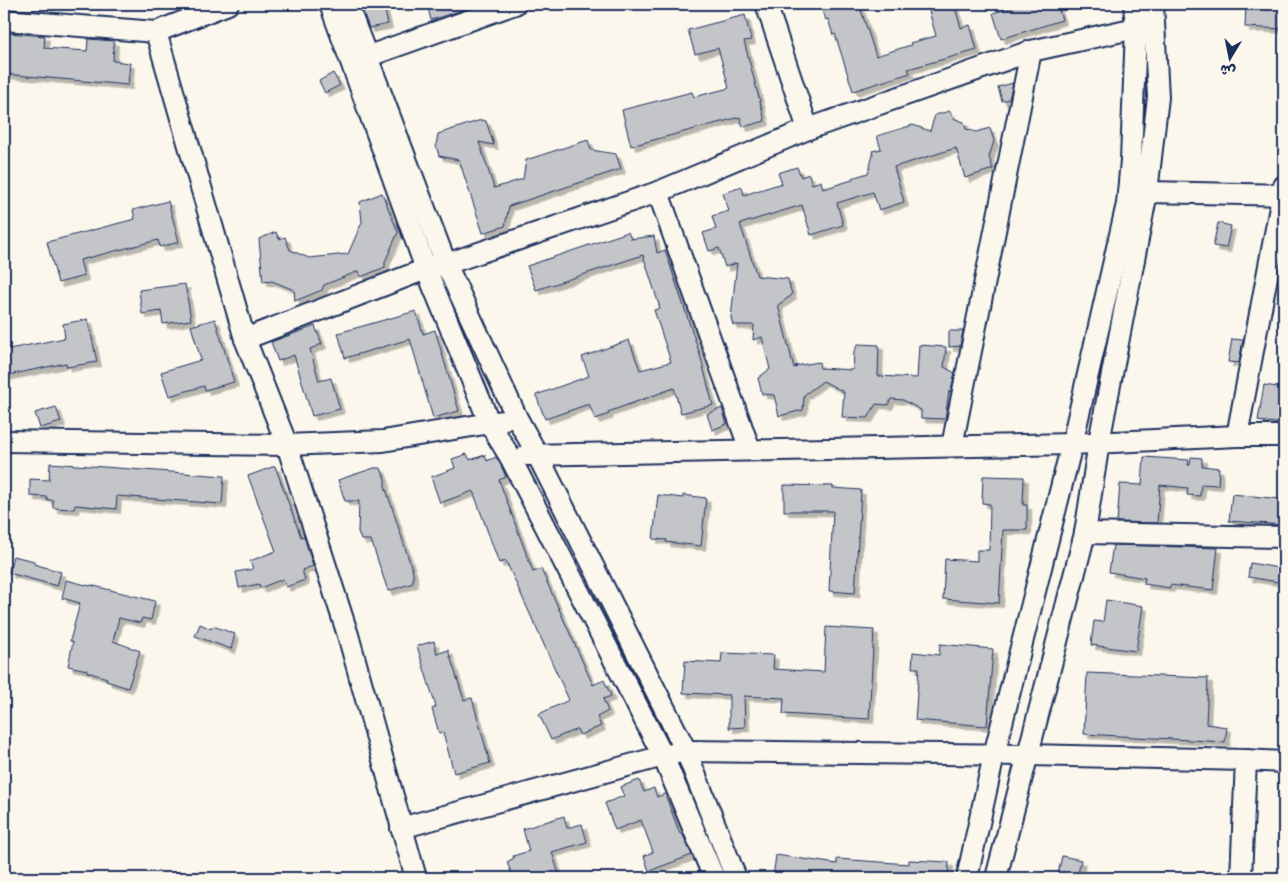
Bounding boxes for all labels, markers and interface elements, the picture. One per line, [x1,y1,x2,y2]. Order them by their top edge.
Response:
north arrow [1206,32,1256,82]
text: ش [1219,59,1237,81]

